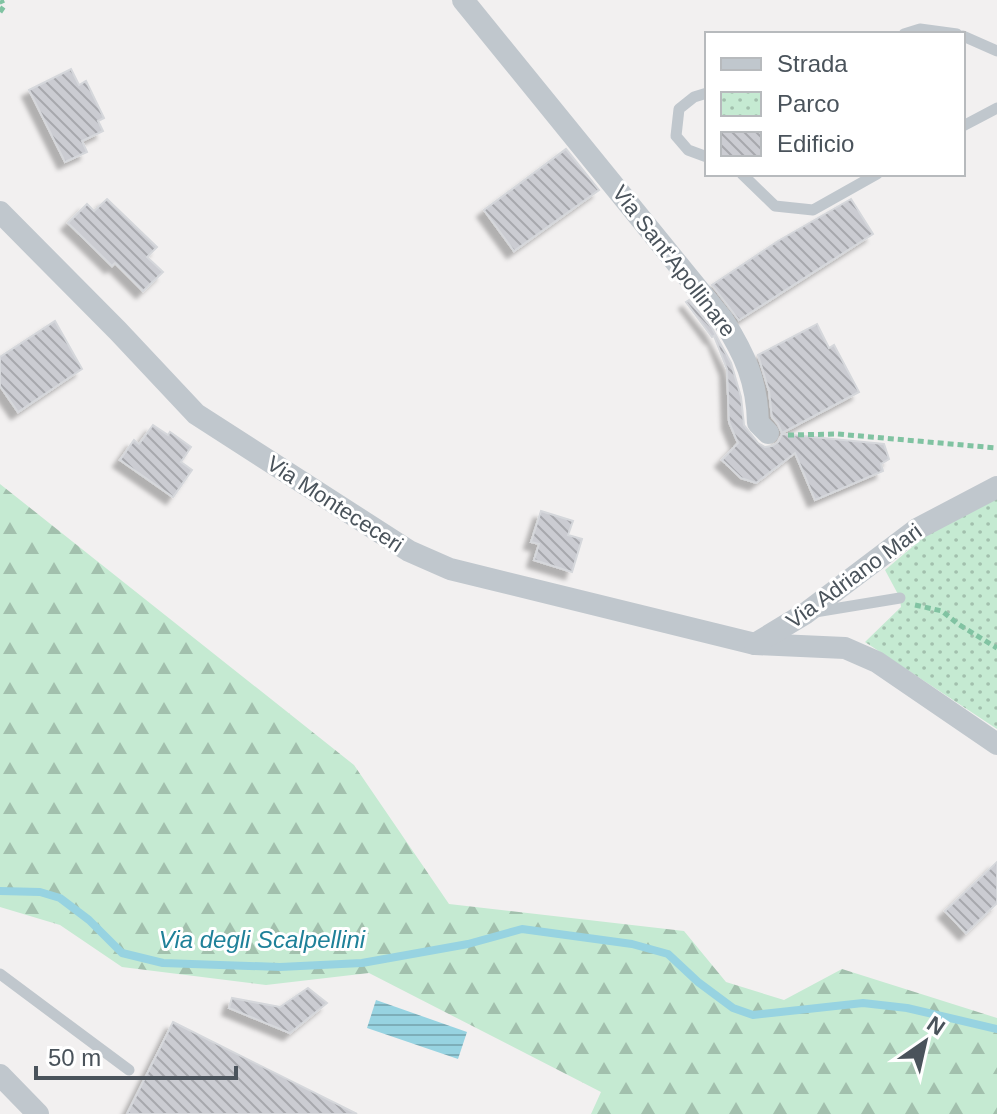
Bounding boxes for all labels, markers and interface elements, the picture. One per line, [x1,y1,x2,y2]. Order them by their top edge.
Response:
legend [705,32,965,176]
text: Strada [777,50,848,77]
text: Parco [777,90,840,117]
text: Edificio [777,130,854,157]
street label: Via Sant'Apollinare [607,180,741,342]
street label: Via Montececeri [262,451,408,557]
street label: Via Adriano Mari [782,519,926,633]
water label: Via degli Scalpellini [159,926,366,953]
north arrow [885,1002,965,1082]
text: N [922,1011,949,1041]
scale bar [36,1030,236,1080]
text: 50 m [48,1044,101,1071]

